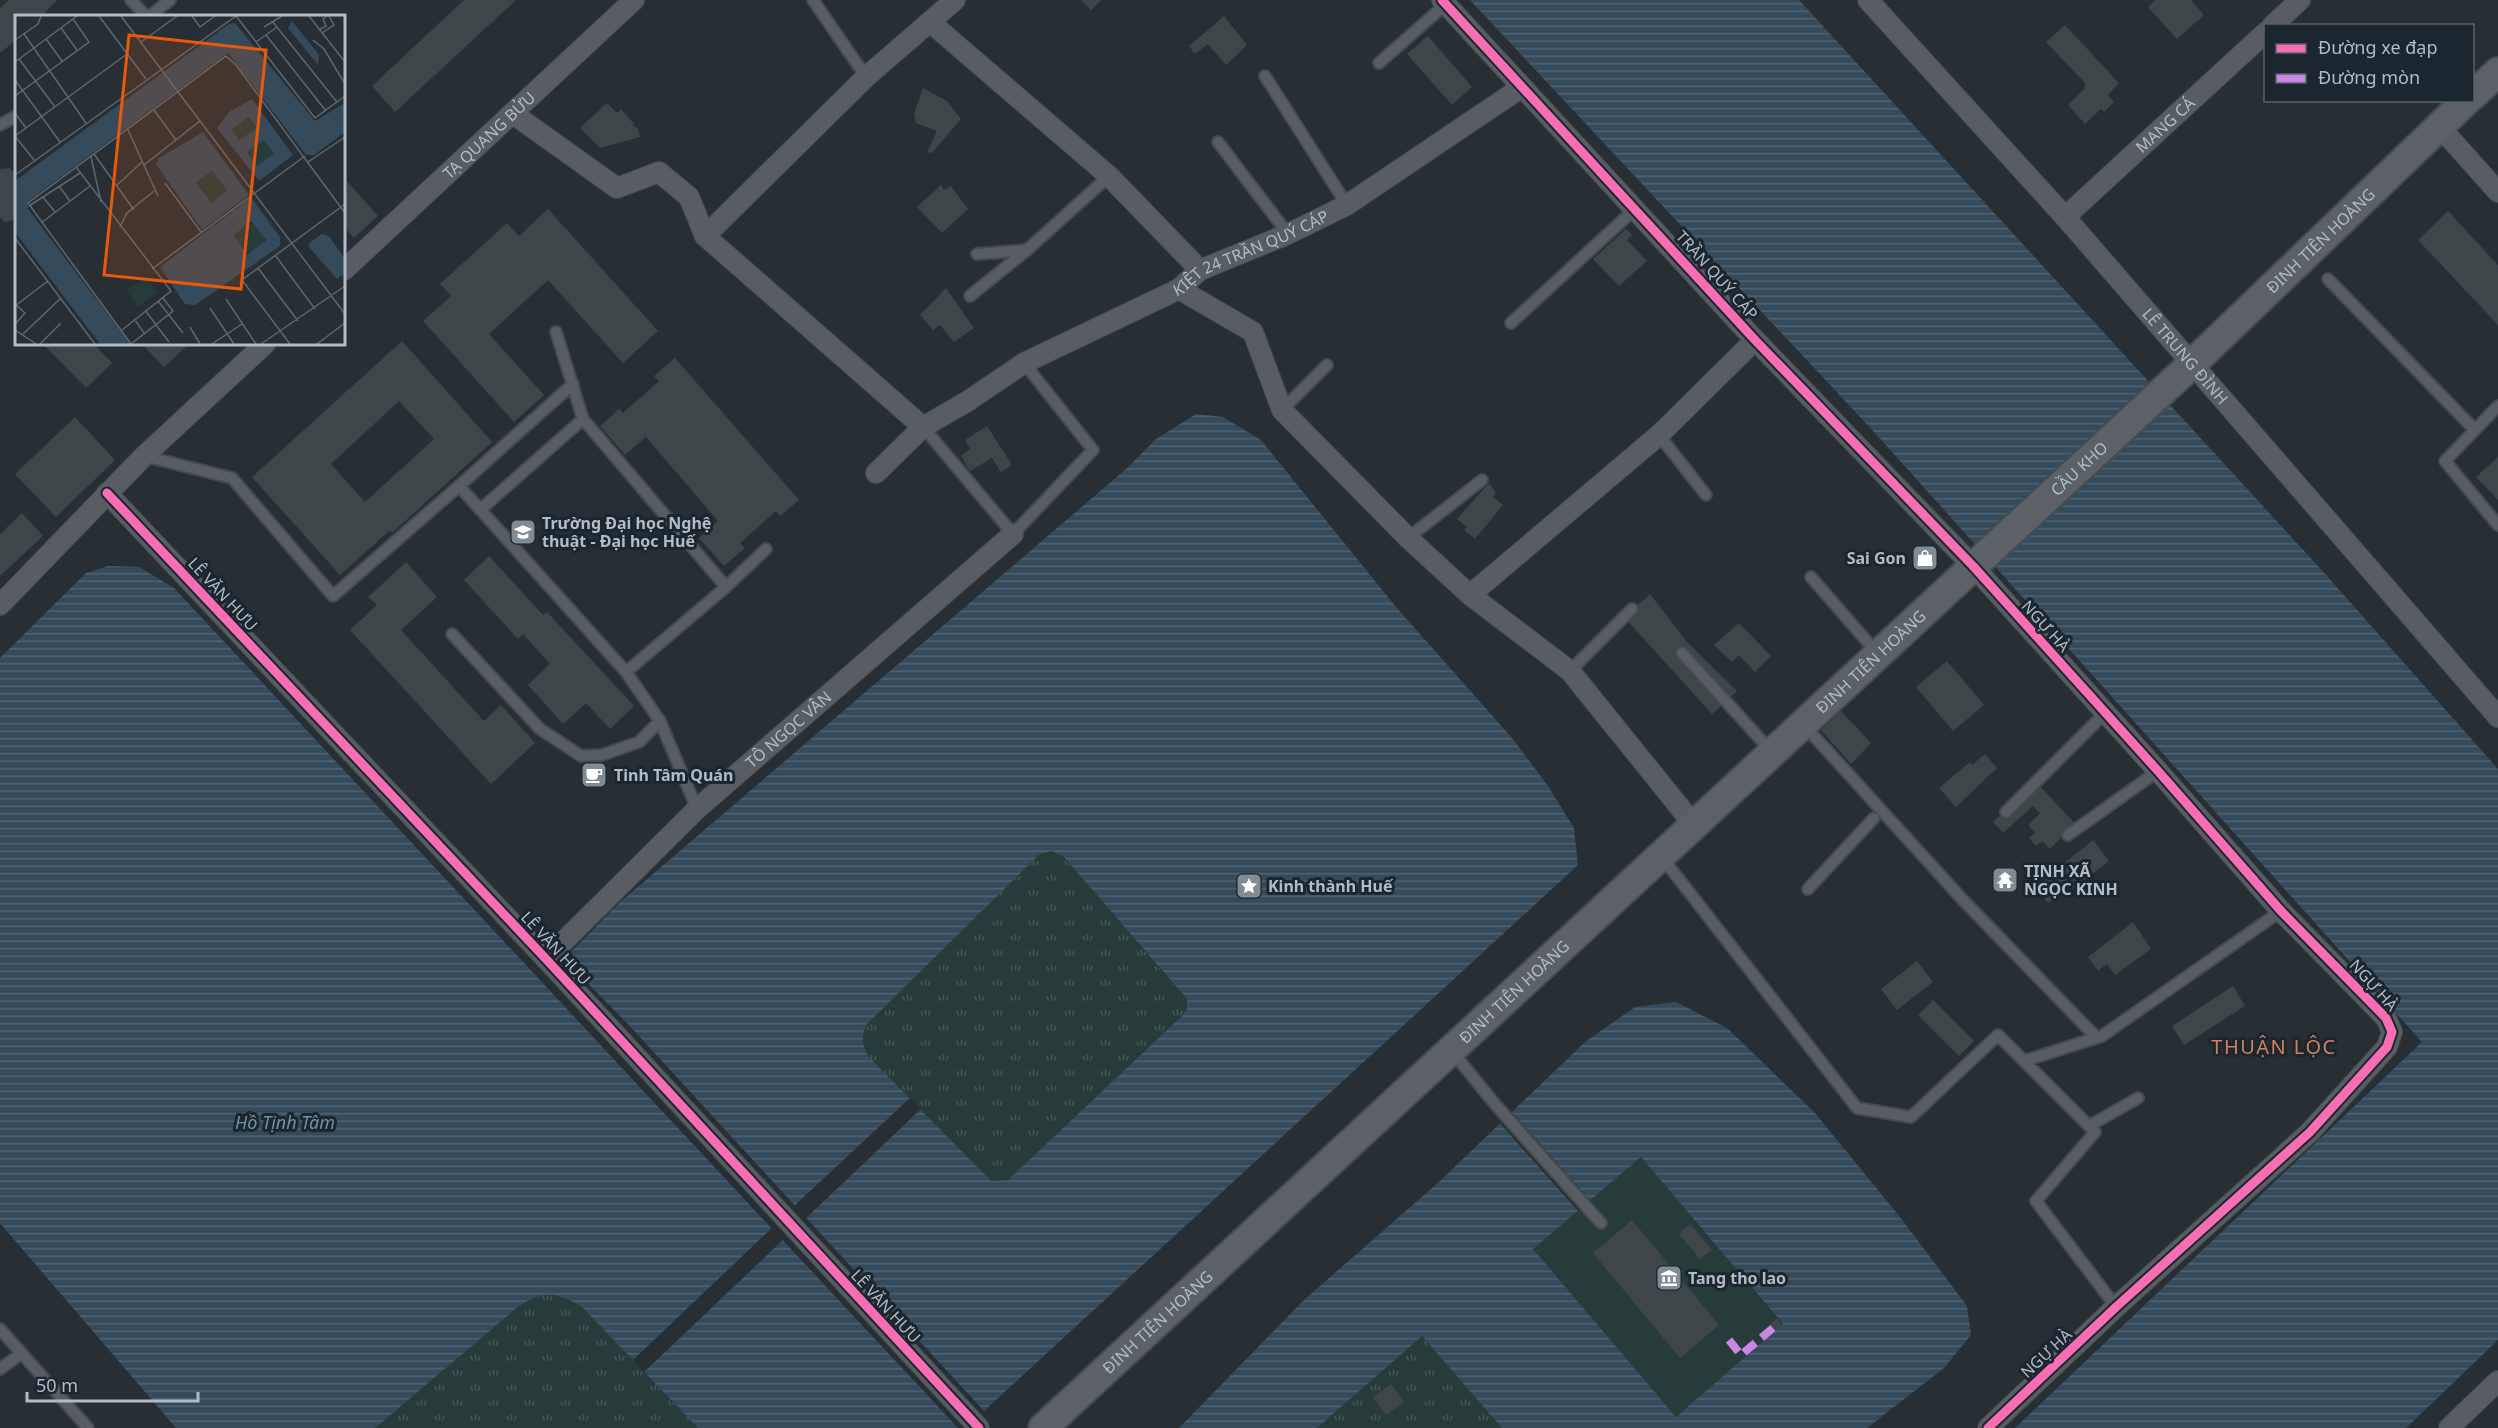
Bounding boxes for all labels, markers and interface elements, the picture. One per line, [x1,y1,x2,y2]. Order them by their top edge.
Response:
inset map [15,15,345,345]
legend [2264,24,2474,102]
text: Đường xe đạp [2318,35,2438,59]
text: Đường mòn [2318,65,2420,89]
street label: TẠ QUANG BỬU [438,86,540,184]
street label: MANG CÁ [2131,92,2200,158]
street label: ĐINH TIÊN HOÀNG [2261,183,2380,298]
street label: KIỆT 24 TRẦN QUÝ CÁP [1169,205,1332,301]
street label: TRẦN QUÝ CÁP [1671,226,1763,324]
street label: LÊ TRUNG ĐÌNH [2137,303,2233,409]
street label: CẦU KHO [2046,437,2112,501]
place label: Trường Đại học Nghệ thuật - Đại học Huế [542,512,711,552]
school or university icon: Trường Đại học Nghệ thuật - Đại học Huế [508,517,538,547]
shop icon: Sai Gon [1910,543,1940,573]
place label: Sai Gon [1847,547,1906,569]
street label: LÊ VĂN HƯU [183,552,263,636]
street label: NGỰ HÀ [2017,595,2076,657]
street label: ĐINH TIÊN HOÀNG [1811,605,1931,718]
street label: TÔ NGỌC VÂN [741,686,836,773]
cafe icon: Tinh Tâm Quán [579,760,609,790]
place label: Tinh Tâm Quán [614,764,733,786]
place label: TỊNH XÃ NGỌC KINH [2024,860,2118,900]
temple icon: TỊNH XÃ NGỌC KINH [1990,865,2020,895]
place icon: Kinh thành Huế [1234,871,1264,901]
place label: Kinh thành Huế [1268,875,1394,897]
street label: LÊ VĂN HƯU [516,906,596,990]
street label: ĐINH TIÊN HOÀNG [1454,935,1574,1048]
street label: NGỰ HÀ [2345,954,2404,1016]
district label: THUẬN LỘC [2211,1033,2337,1060]
water label: Hồ Tịnh Tâm [235,1110,335,1134]
museum icon: Tang tho lao [1654,1263,1684,1293]
street label: LÊ VĂN HƯU [846,1264,926,1348]
street label: ĐINH TIÊN HOÀNG [1098,1265,1217,1379]
place label: Tang tho lao [1688,1267,1786,1289]
street label: NGỰ HÀ [2016,1323,2077,1382]
scale bar [27,1365,198,1403]
text: 50 m [36,1373,78,1397]

